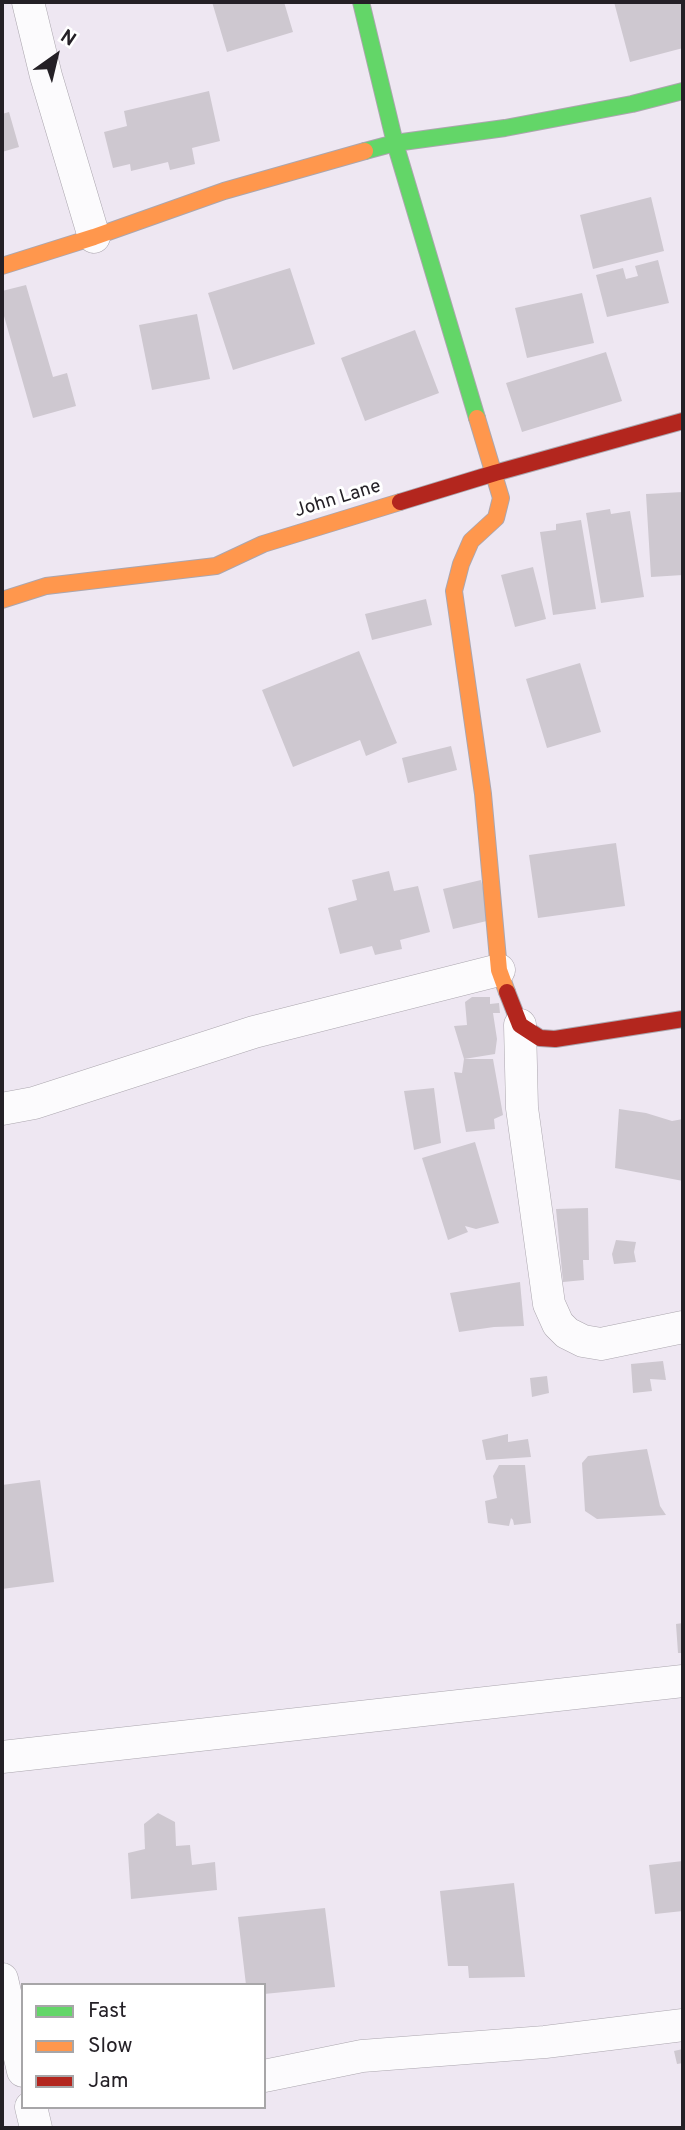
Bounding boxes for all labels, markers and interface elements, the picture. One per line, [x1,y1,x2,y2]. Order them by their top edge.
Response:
north arrow [21,21,91,91]
text: N [55,25,80,52]
street label: John Lane [292,476,384,524]
legend [21,1983,266,2109]
text: Fast [88,1998,127,2025]
text: Slow [88,2033,133,2060]
text: Jam [88,2068,129,2095]

